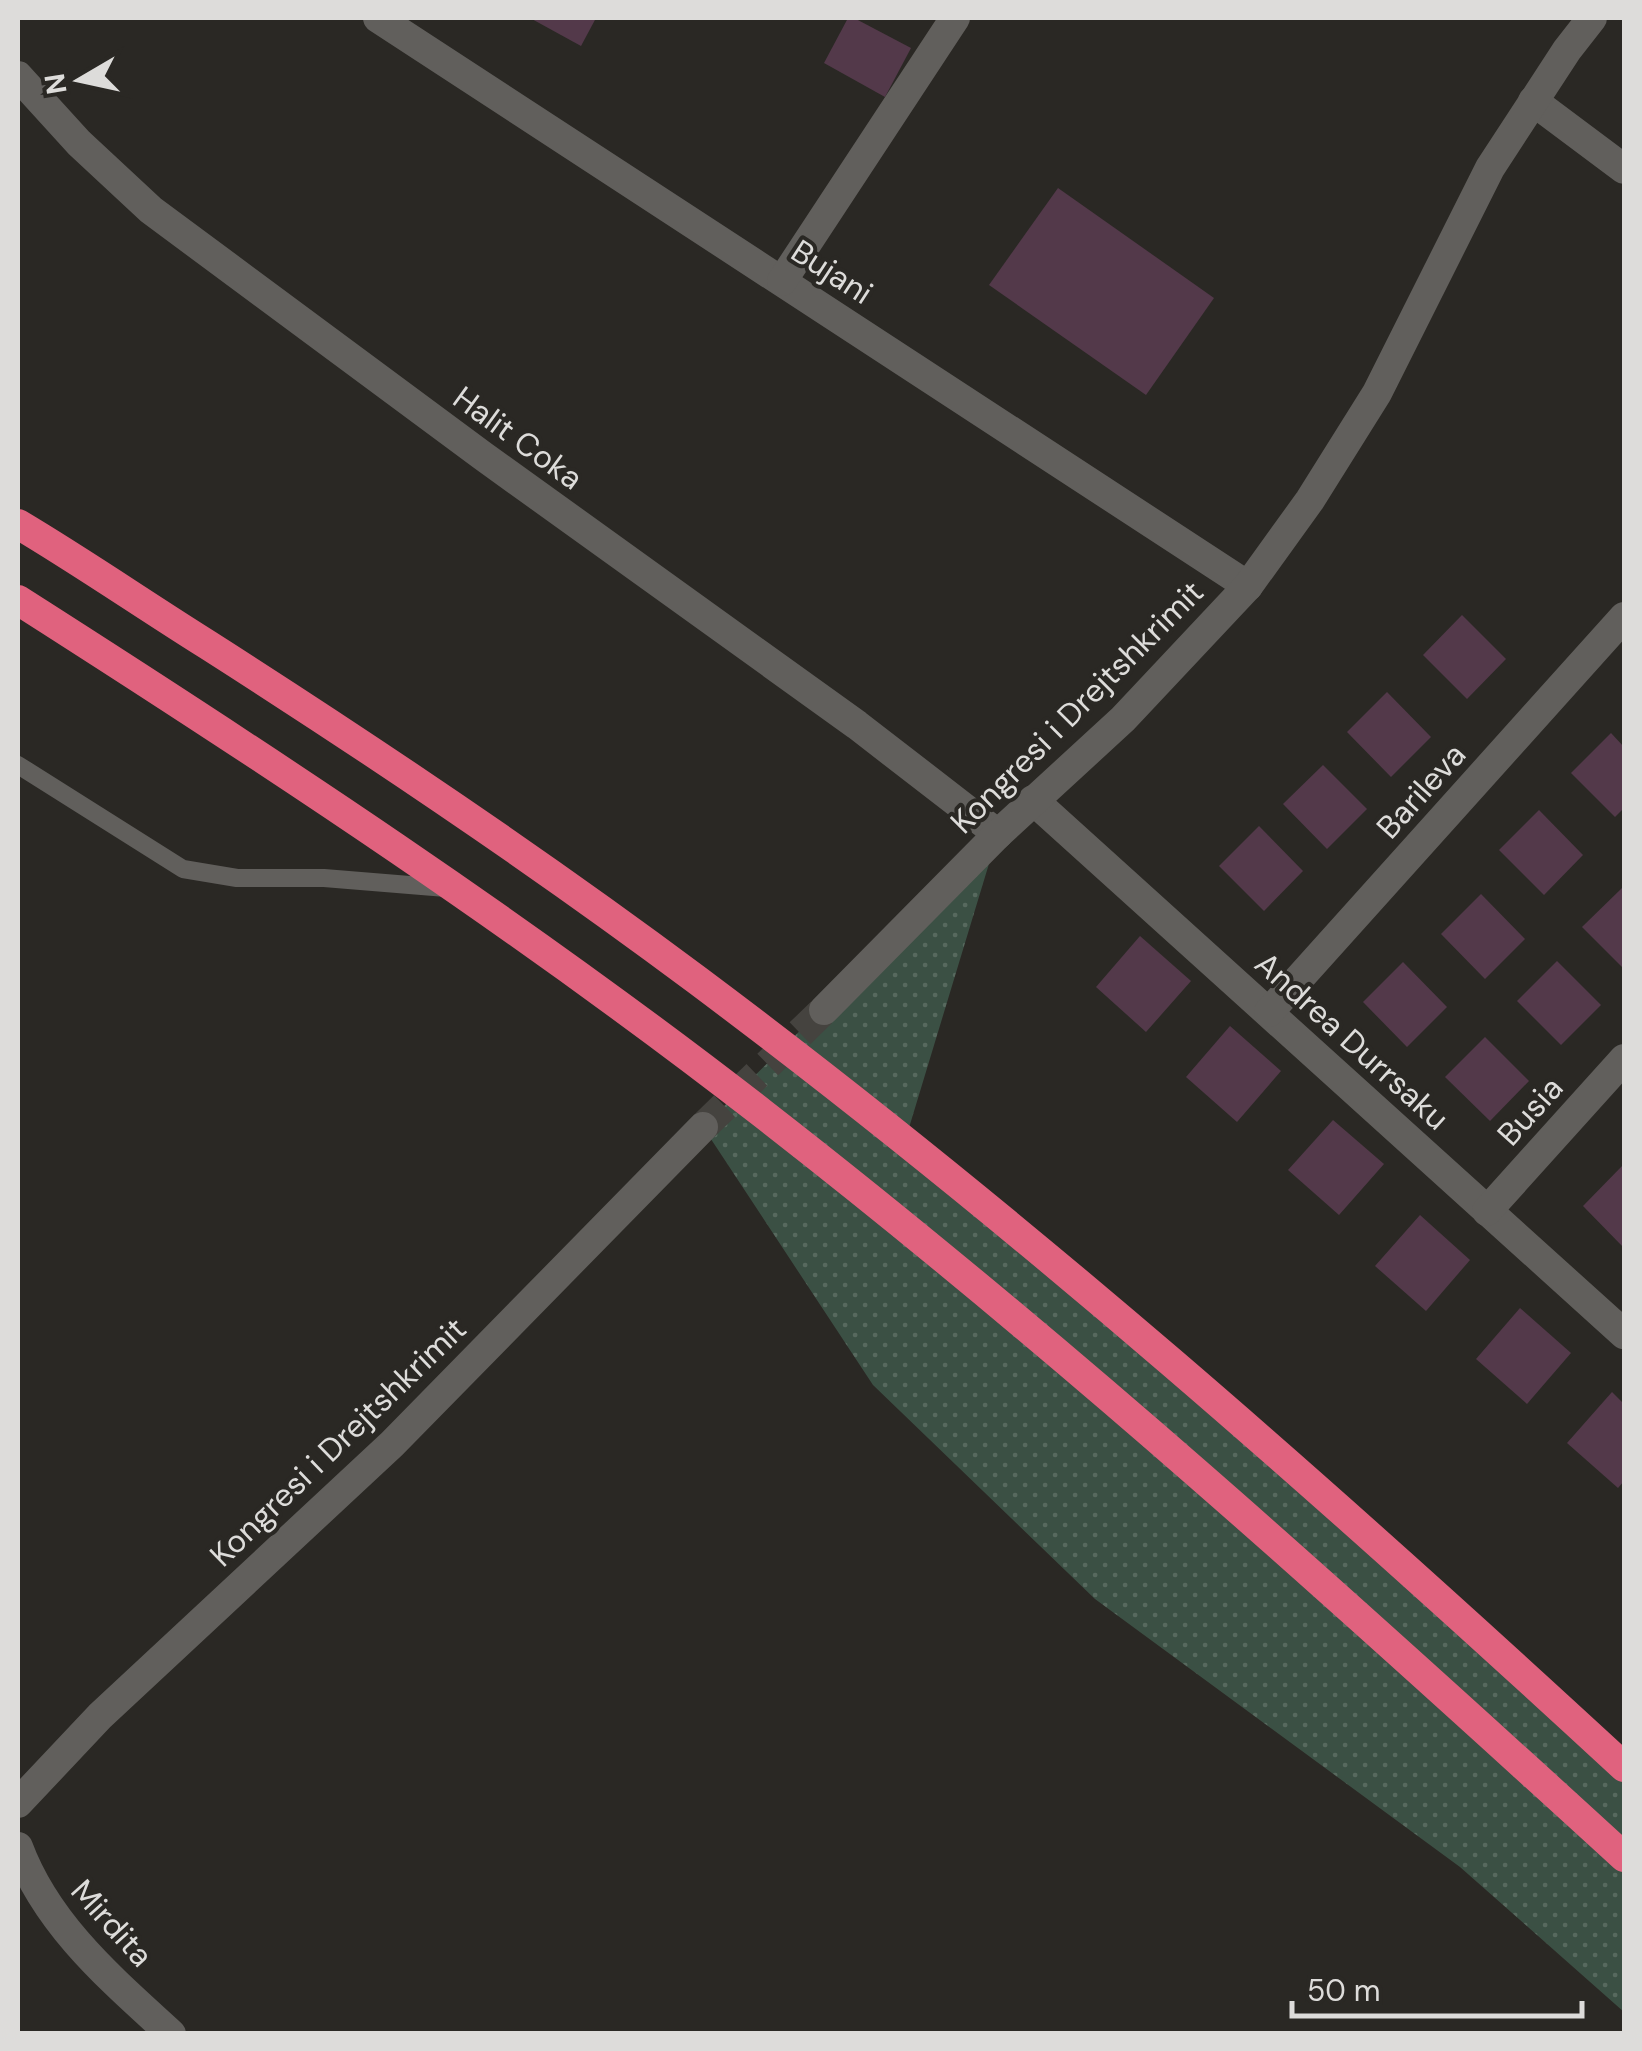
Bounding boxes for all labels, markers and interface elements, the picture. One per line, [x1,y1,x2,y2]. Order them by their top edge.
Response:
north arrow [30,30,130,130]
text: N [36,71,76,97]
street label: Bujani [783,230,881,314]
street label: Halit Coka [445,377,591,499]
street label: Kongresi i Drejtshkrimit [941,571,1213,843]
street label: Barileva [1367,734,1475,848]
street label: Andrea Durrsaku [1246,943,1458,1139]
street label: Busia [1488,1068,1572,1154]
street label: Kongresi i Drejtshkrimit [201,1308,475,1576]
street label: Mirdita [62,1870,162,1976]
scale bar [1292,1956,1582,2018]
text: 50 m [1307,1971,1381,2010]

